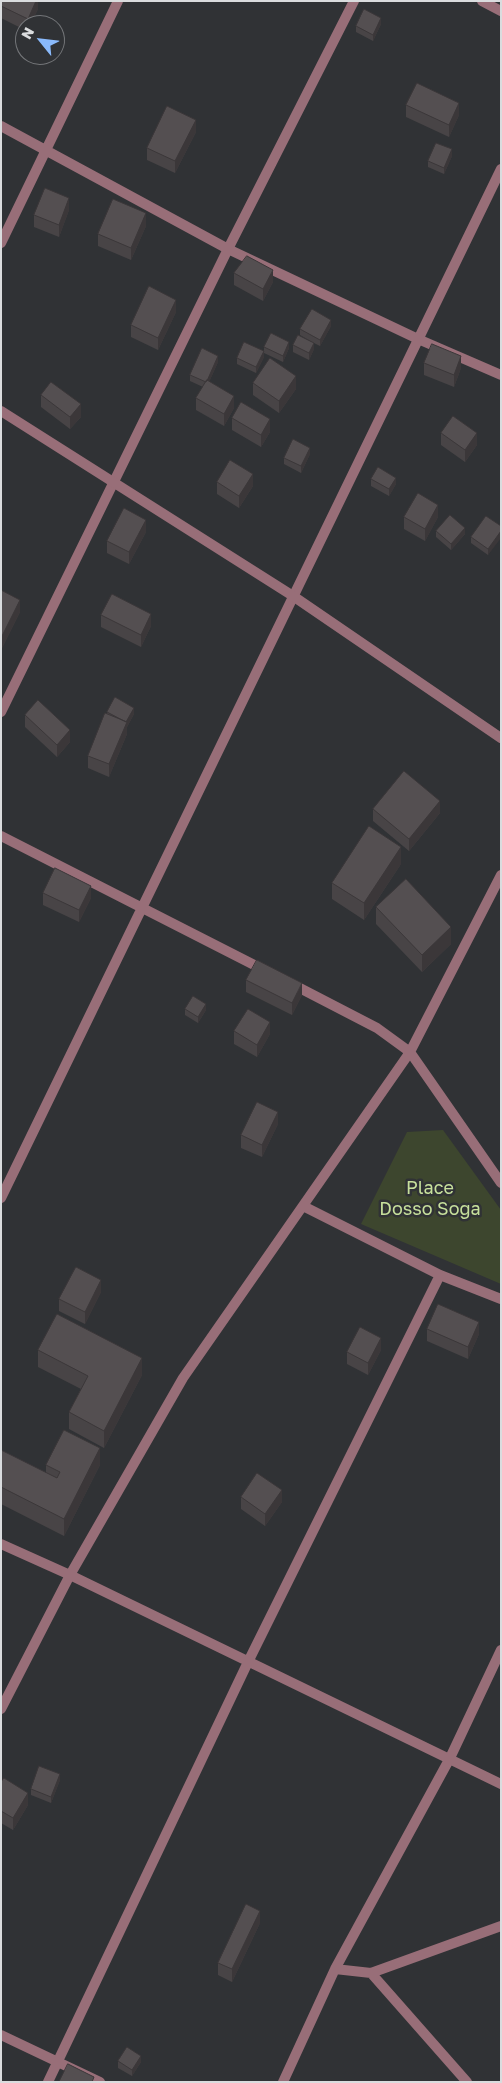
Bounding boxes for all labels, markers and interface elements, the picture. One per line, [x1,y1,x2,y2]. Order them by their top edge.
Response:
north arrow [15,15,65,65]
text: N [17,24,37,42]
park label: Place Dosso Soga [379,1177,481,1220]

